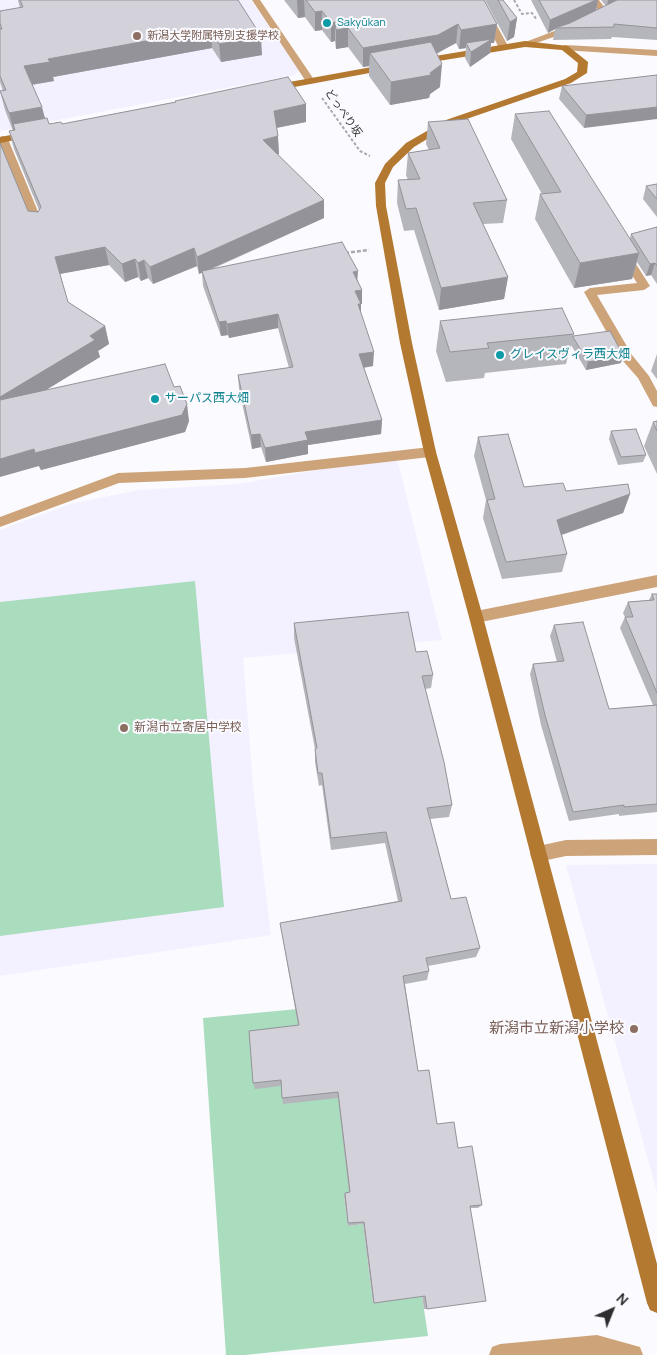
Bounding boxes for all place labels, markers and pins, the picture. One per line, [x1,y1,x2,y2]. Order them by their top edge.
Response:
place label: Sakyūkan [337,16,386,30]
marker: Sakyūkan [321,17,333,29]
place label: 新潟大学附属特別支援学校 [147,29,279,43]
marker: 新潟大学附属特別支援学校 [131,30,143,42]
place label: グレイスヴィラ西大畑 [510,348,630,362]
marker: グレイスヴィラ西大畑 [494,349,506,361]
place label: サーパス西大畑 [165,392,249,406]
marker: サーパス西大畑 [149,393,161,405]
place label: 新潟市立寄居中学校 [134,721,242,735]
marker: 新潟市立寄居中学校 [118,722,130,734]
place label: 新潟市立新潟小学校 [489,1020,624,1038]
marker: 新潟市立新潟小学校 [628,1023,640,1035]

